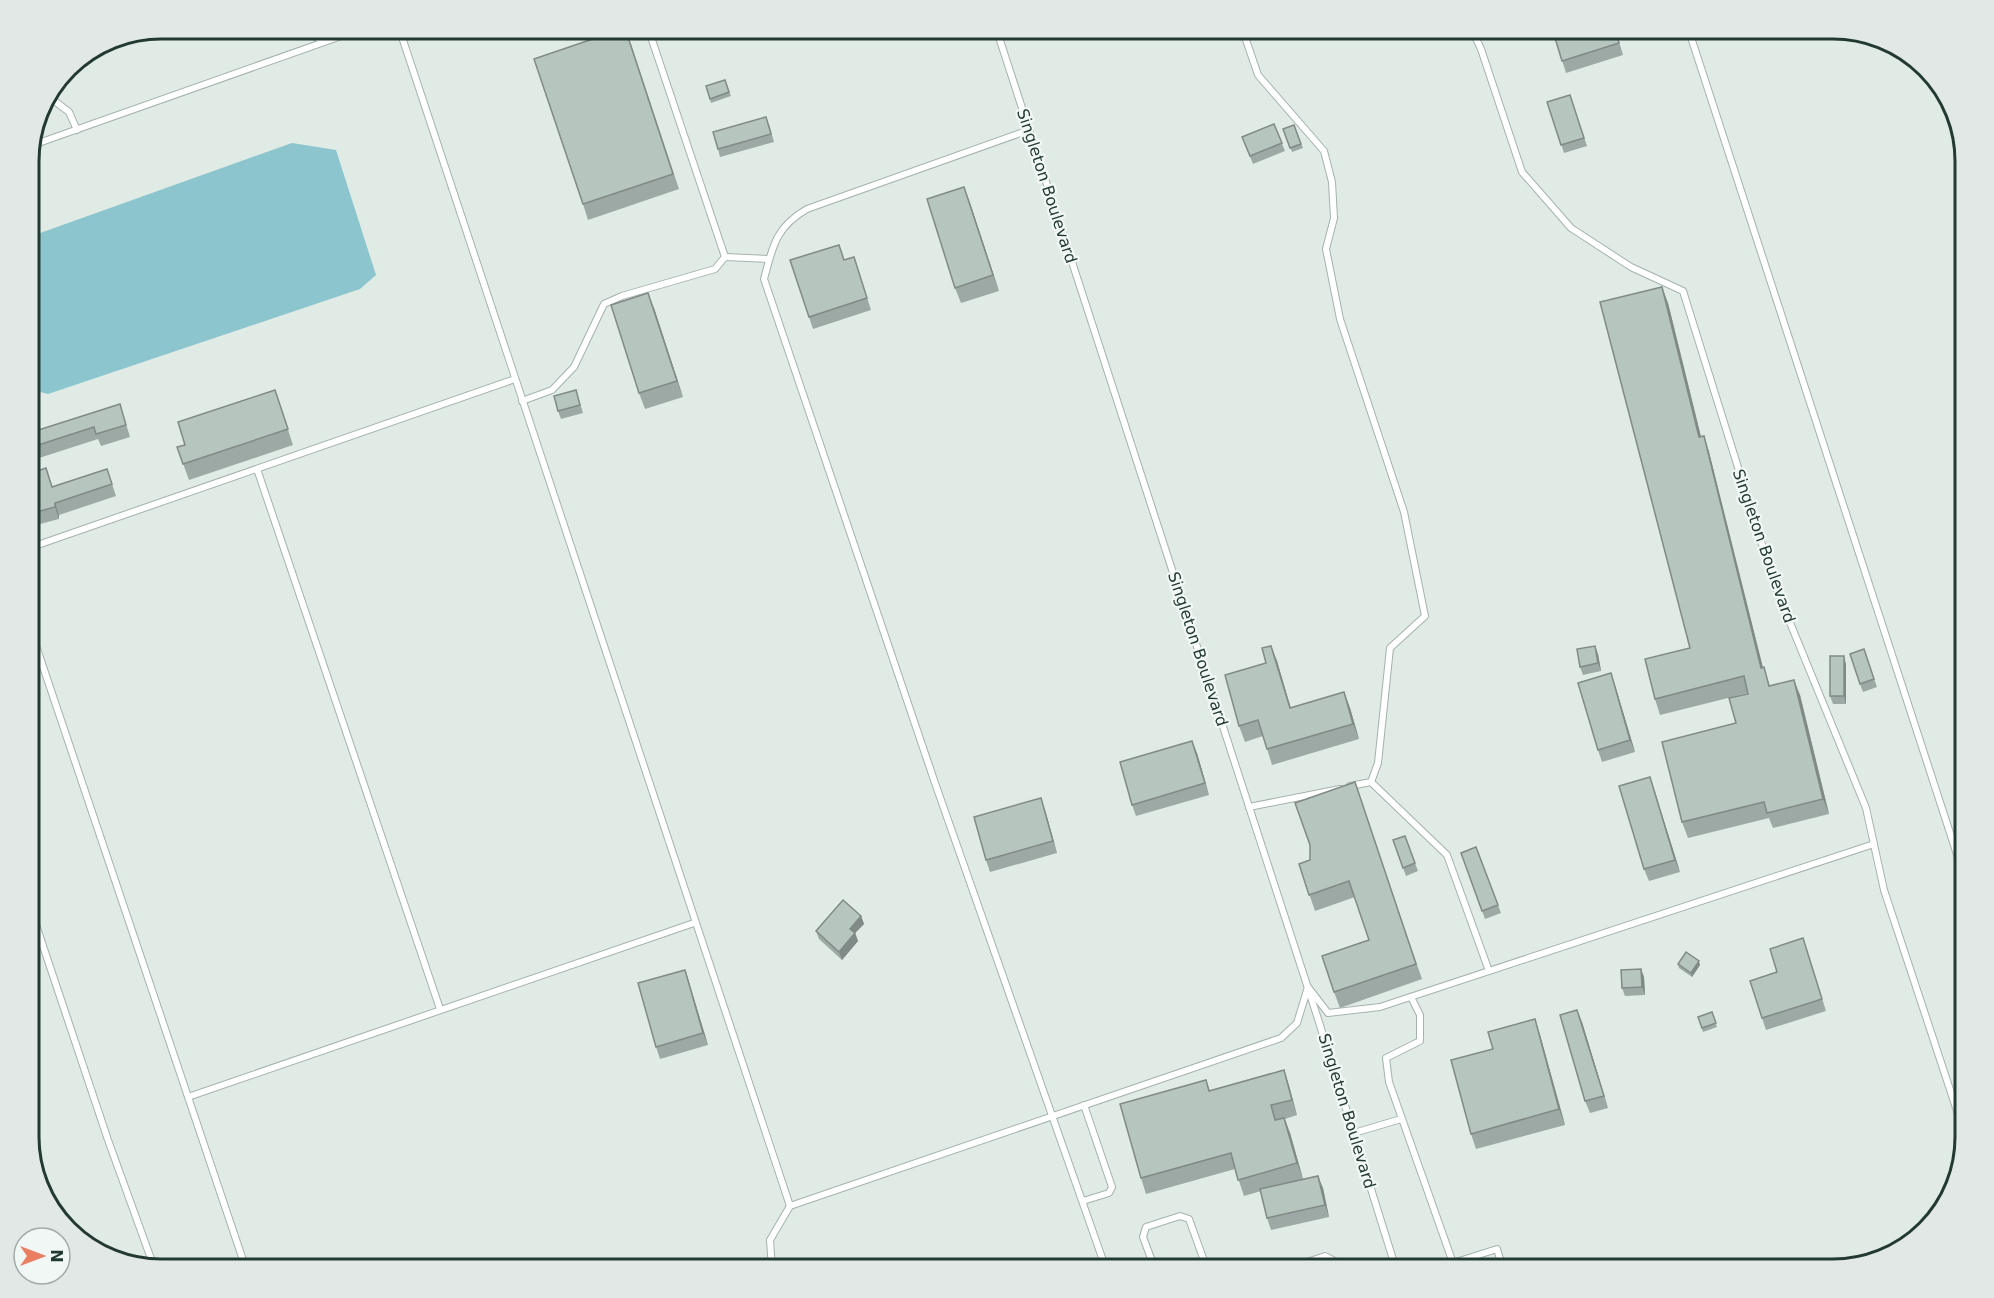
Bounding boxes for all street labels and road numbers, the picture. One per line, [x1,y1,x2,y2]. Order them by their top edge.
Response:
street label: Singleton Boulevard [1013,106,1081,266]
street label: Singleton Boulevard [1729,467,1799,625]
street label: Singleton Boulevard [1164,569,1232,729]
street label: Singleton Boulevard [1314,1031,1380,1191]

